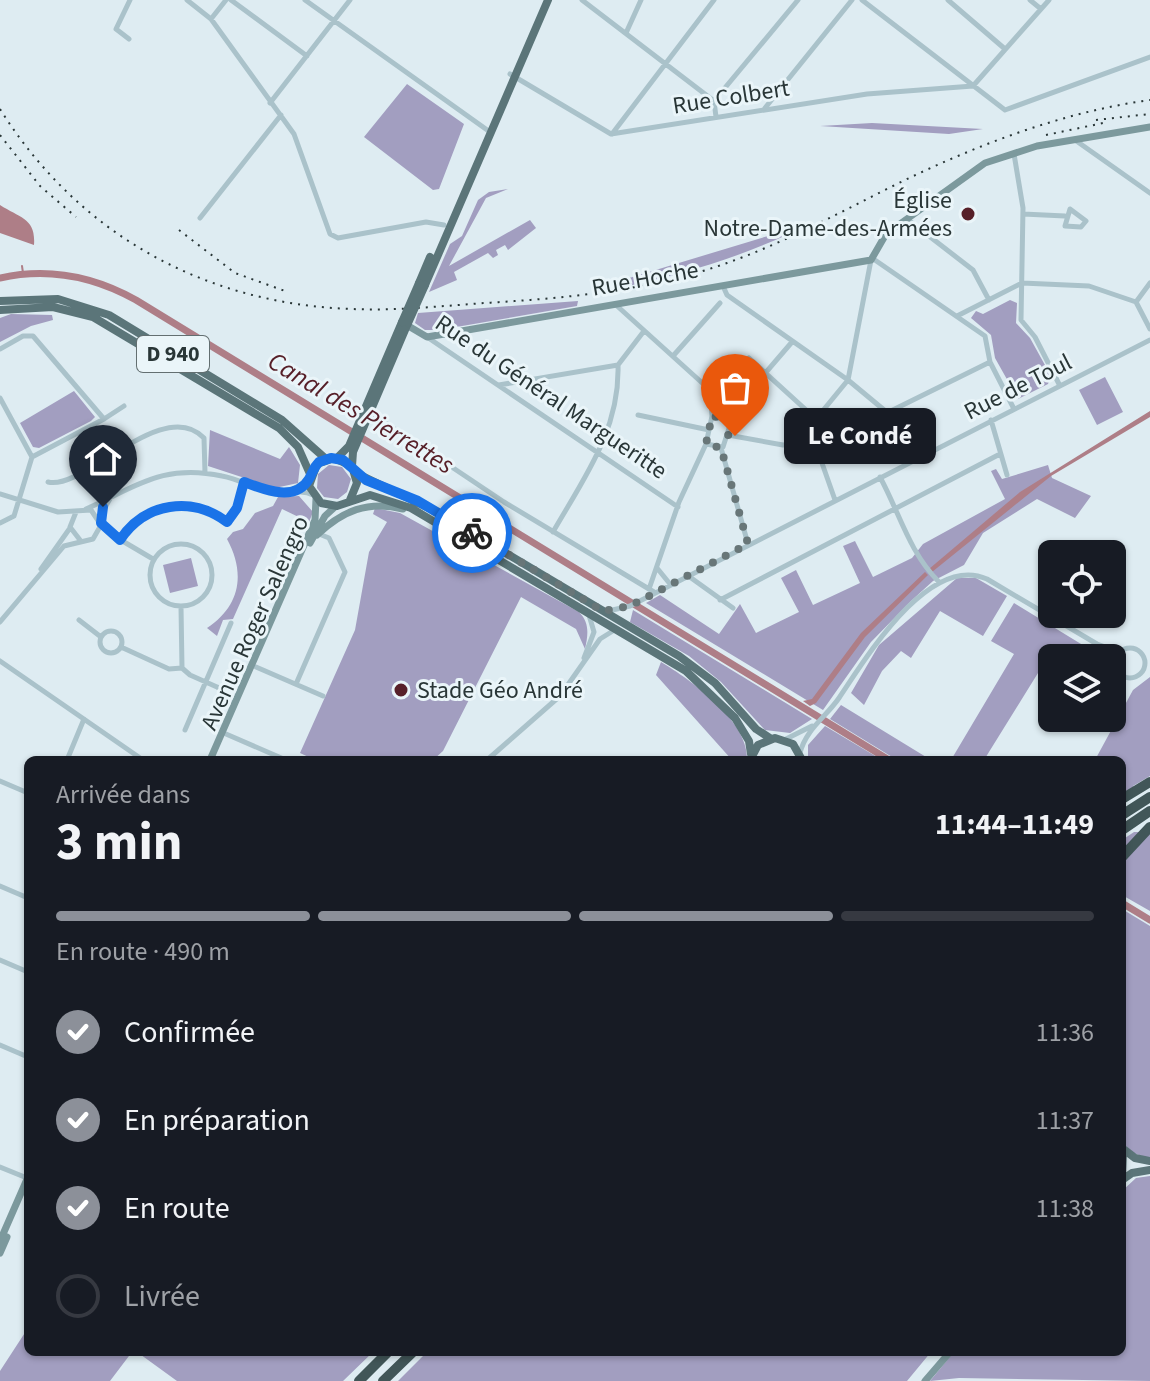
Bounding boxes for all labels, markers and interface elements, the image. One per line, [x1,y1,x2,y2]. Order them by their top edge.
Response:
street label: Rue Colbert [670,70,792,124]
place label: Église Notre-Dame-des-Armées [704,183,952,246]
marker: Église Notre-Dame-des-Armées [959,205,977,223]
street label: Rue Hoche [589,252,701,306]
street label: Rue du Général Margueritte [428,306,674,488]
road number: D 940 [137,336,209,372]
water label: Canal des Pierrettes [261,343,461,483]
street label: Rue de Toul [958,345,1078,429]
pin [701,354,769,436]
icon: bag [713,366,757,410]
callout: Le Condé [783,408,935,464]
text: Le Condé [808,417,912,454]
pin [69,425,137,507]
icon: home [81,437,125,481]
courier [432,493,512,573]
street label: Avenue Roger Salengro [192,510,318,736]
icon: bike [450,511,494,555]
map controls [1038,540,1126,732]
button: locate [1038,540,1126,628]
button: layers [1038,644,1126,732]
place label: Stade Géo André [417,673,583,708]
marker: Stade Géo André [392,681,410,699]
text: Arrivée dans [56,776,190,813]
text: 11:44–11:49 [935,803,1094,846]
text: 3 min [56,806,183,880]
text: En route · 490 m [56,933,230,970]
icon: check [56,1010,100,1054]
text: Confirmée [124,1011,255,1054]
text: 11:36 [1036,1014,1094,1051]
icon: check [56,1098,100,1142]
text: En préparation [124,1099,310,1142]
text: 11:37 [1036,1102,1094,1139]
icon: check [56,1186,100,1230]
text: En route [124,1187,230,1230]
text: 11:38 [1036,1190,1094,1227]
text: Livrée [124,1275,200,1318]

